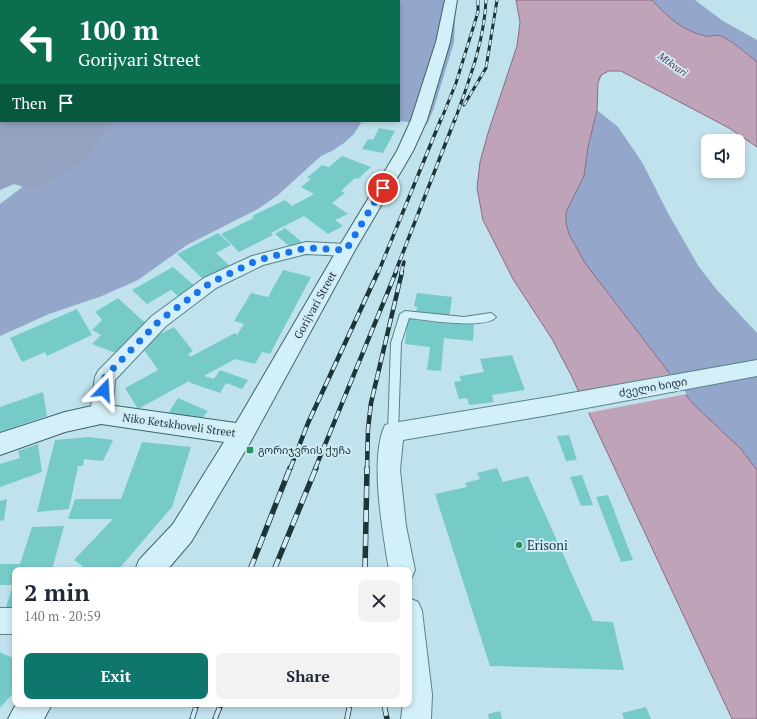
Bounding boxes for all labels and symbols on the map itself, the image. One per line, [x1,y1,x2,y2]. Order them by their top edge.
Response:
water label: Mtkvari [655,49,690,80]
pin [366,171,400,205]
street label: Gorijvari Street [291,269,339,341]
position arrow [83,369,125,411]
street label: ძველი ხიდი [618,374,688,400]
street label: Niko Ketskhoveli Street [121,410,237,440]
place label: გორიჯვრის ქუჩა [258,443,351,457]
marker: გორიჯვრის ქუჩა [245,445,255,455]
place label: Erisoni [527,536,568,554]
marker: Erisoni [514,540,524,550]

